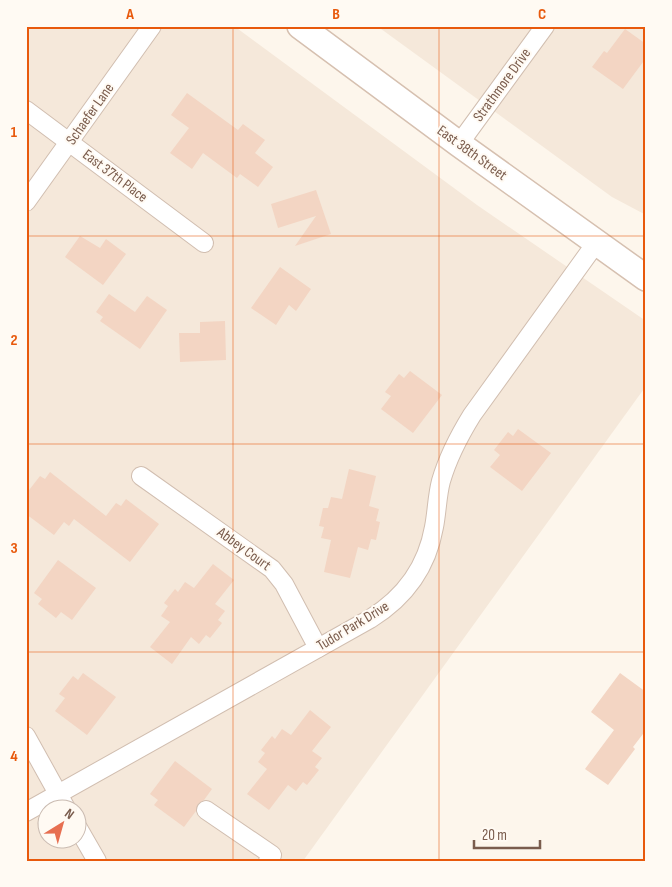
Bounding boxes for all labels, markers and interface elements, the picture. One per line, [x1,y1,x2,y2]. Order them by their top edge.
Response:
text: A [125,5,134,24]
text: B [332,5,340,24]
text: C [538,5,546,24]
street label: Strathmore Drive [469,44,535,126]
street label: Schaefer Lane [62,79,118,149]
street label: East 38th Street [433,121,511,185]
text: 1 [11,123,18,142]
street label: East 37th Place [79,145,151,207]
text: 2 [10,331,18,350]
street label: Abbey Court [213,523,275,575]
text: 3 [10,539,18,558]
street label: Tudor Park Drive [313,597,393,655]
text: 4 [10,747,18,766]
north arrow [38,800,88,850]
text: N [61,805,78,823]
scale bar [474,817,541,849]
text: 20 m [482,826,507,845]

